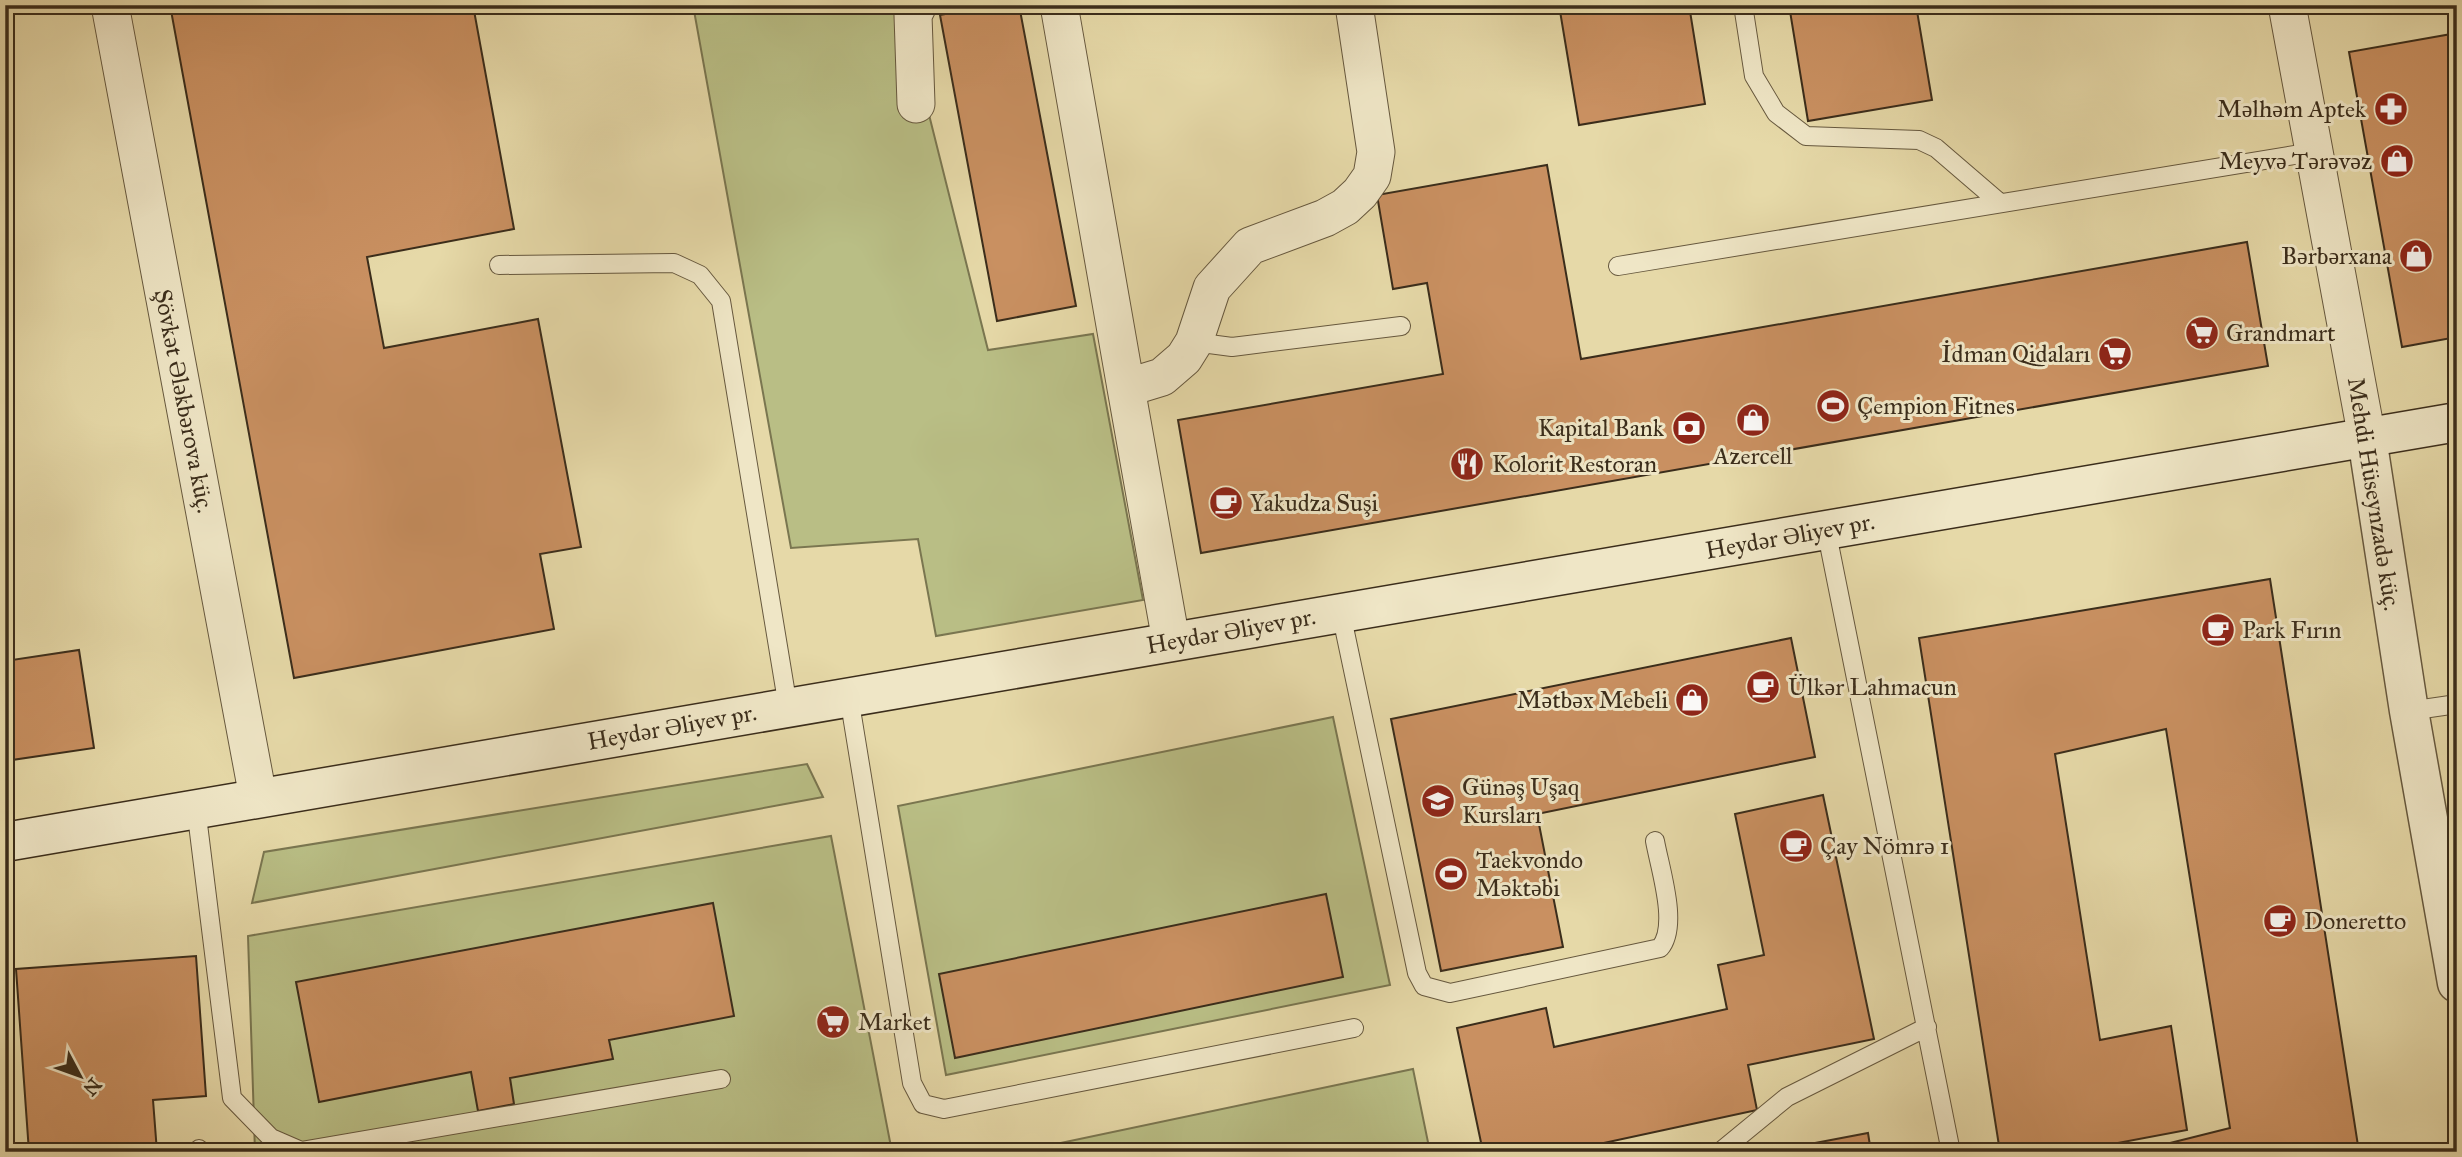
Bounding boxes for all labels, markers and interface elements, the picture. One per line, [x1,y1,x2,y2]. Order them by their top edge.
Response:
pharmacy icon: Məlhəm Aptek [2372,90,2410,128]
place label: Məlhəm Aptek [2217,94,2367,124]
shop icon: Meyvə Tərəvəz [2378,142,2416,180]
place label: Meyvə Tərəvəz [2219,146,2372,176]
shop icon: Bərbərxana [2397,237,2435,275]
place label: Bərbərxana [2281,241,2393,271]
street label: Şövkət Ələkbərova küç. [148,286,220,516]
supermarket icon: Grandmart [2183,314,2221,352]
place label: Grandmart [2226,318,2336,348]
supermarket icon: İdman Qidaları [2096,335,2134,373]
place label: İdman Qidaları [1941,339,2090,369]
street label: Mehdi Hüseynzadə küç. [2341,375,2407,613]
sports icon: Çempion Fitnes [1814,387,1852,425]
place label: Çempion Fitnes [1857,391,2015,421]
shop icon: Azercell [1734,401,1772,439]
bank icon: Kapital Bank [1670,409,1708,447]
place label: Kapital Bank [1538,413,1665,443]
place label: Azercell [1712,441,1793,471]
restaurant icon: Kolorit Restoran [1448,445,1486,483]
place label: Kolorit Restoran [1492,449,1657,479]
cafe icon: Yakudza Suşi [1207,484,1245,522]
place label: Yakudza Suşi [1250,488,1379,518]
street label: Heydər Əliyev pr. [1703,506,1877,566]
street label: Heydər Əliyev pr. [1144,601,1318,661]
cafe icon: Park Fırın [2199,611,2237,649]
place label: Park Fırın [2242,615,2341,645]
cafe icon: Ülkər Lahmacun [1744,668,1782,706]
place label: Ülkər Lahmacun [1788,672,1957,702]
shop icon: Mətbəx Mebeli [1673,681,1711,719]
place label: Mətbəx Mebeli [1517,685,1668,715]
street label: Heydər Əliyev pr. [585,697,759,757]
place label: Günəş Uşaq Kursları [1462,772,1580,830]
school or university icon: Günəş Uşaq Kursları [1419,782,1457,820]
cafe icon: Çay Nömrə 1 [1777,827,1815,865]
place label: Çay Nömrə 1 [1820,831,1949,861]
place label: Taekvondo Məktəbi [1476,845,1583,903]
sports icon: Taekvondo Məktəbi [1432,855,1470,893]
cafe icon: Doneretto [2261,902,2299,940]
place label: Doneretto [2304,906,2406,936]
supermarket icon: Market [814,1003,852,1041]
place label: Market [858,1007,932,1037]
north arrow [46,1042,116,1112]
text: N [78,1073,106,1100]

